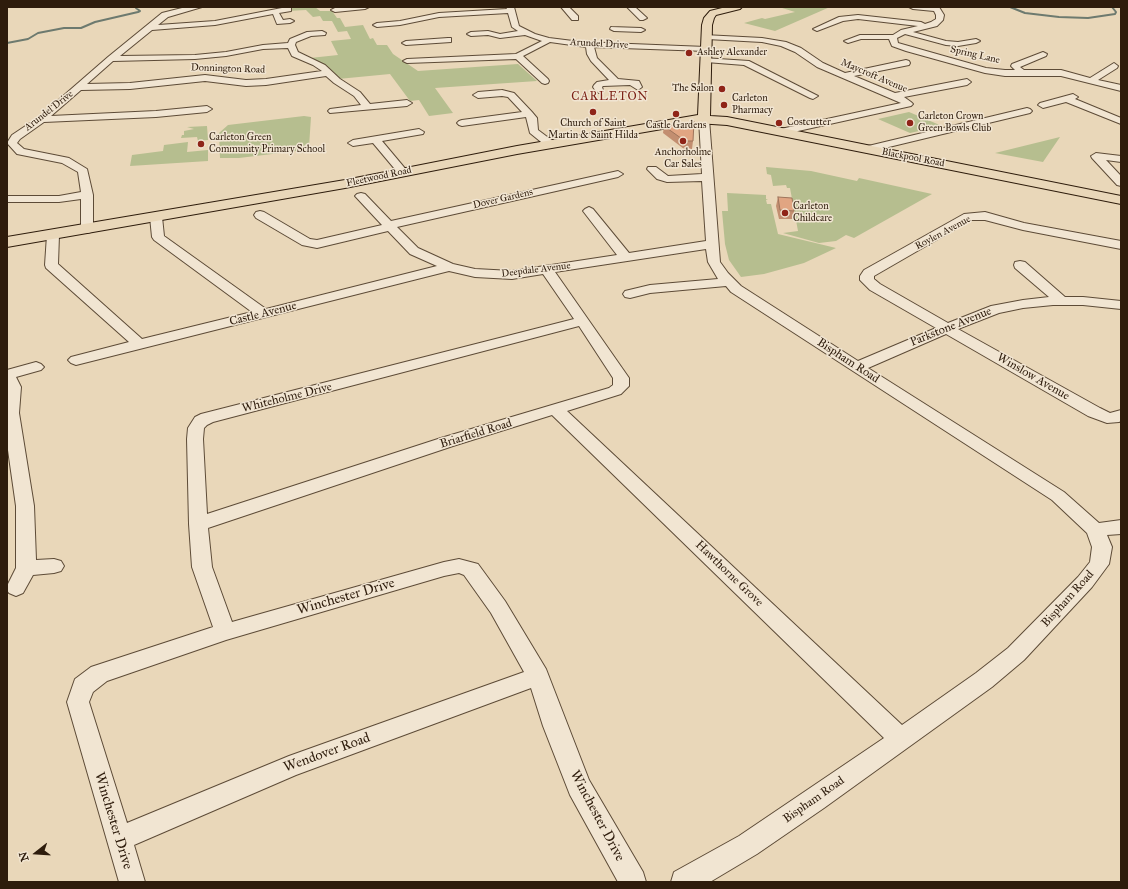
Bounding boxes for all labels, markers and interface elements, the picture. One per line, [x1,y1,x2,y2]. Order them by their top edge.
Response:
street label: Arundel Drive [570,36,628,52]
street label: Spring Lane [949,43,1001,67]
place label: Ashley Alexander [697,47,767,59]
marker: Ashley Alexander [684,48,694,58]
street label: Maycroft Avenue [839,57,909,95]
street label: Donnington Road [191,62,265,76]
place label: The Salon [672,83,714,95]
marker: The Salon [717,84,727,94]
street label: Arundel Drive [22,88,76,134]
district label: CARLETON [571,90,649,104]
place label: Carleton Pharmacy [732,93,773,116]
marker: Carleton Pharmacy [719,100,729,110]
marker: Church of Saint Martin & Saint Hilda [588,107,598,117]
marker: Castle Gardens [671,109,681,119]
place label: Carleton Crown Green Bowls Club [918,111,991,134]
place label: Costcutter [787,117,831,129]
place label: Church of Saint Martin & Saint Hilda [548,118,638,142]
marker: Costcutter [774,118,784,128]
marker: Carleton Crown Green Bowls Club [905,118,915,128]
place label: Castle Gardens [646,120,706,132]
place label: Carleton Green Community Primary School [209,132,325,156]
marker: Anchorholme Car Sales [678,136,688,146]
marker: Carleton Green Community Primary School [196,139,206,149]
street label: Blackpool Road [881,146,945,170]
place label: Anchorholme Car Sales [655,147,711,170]
street label: Fleetwood Road [345,164,413,190]
street label: Dover Gardens [472,186,534,212]
place label: Carleton Childcare [793,201,832,224]
marker: Carleton Childcare [780,208,790,218]
street label: Roylen Avenue [913,213,973,253]
street label: Deepdale Avenue [501,260,571,280]
street label: Castle Avenue [228,299,298,329]
street label: Parkstone Avenue [908,304,994,350]
street label: Bispham Road [814,336,882,386]
street label: Winslow Avenue [994,350,1072,404]
street label: Whiteholme Drive [241,380,333,416]
street label: Briarfield Road [438,416,514,452]
street label: Hawthorne Grove [692,538,766,610]
street label: Bispham Road [1039,568,1097,630]
street label: Winchester Drive [295,575,397,619]
street label: Wendover Road [282,730,372,776]
street label: Winchester Drive [566,768,628,864]
street label: Winchester Drive [90,770,136,872]
street label: Bispham Road [781,774,847,826]
north arrow [16,833,56,873]
text: N [16,850,32,863]

